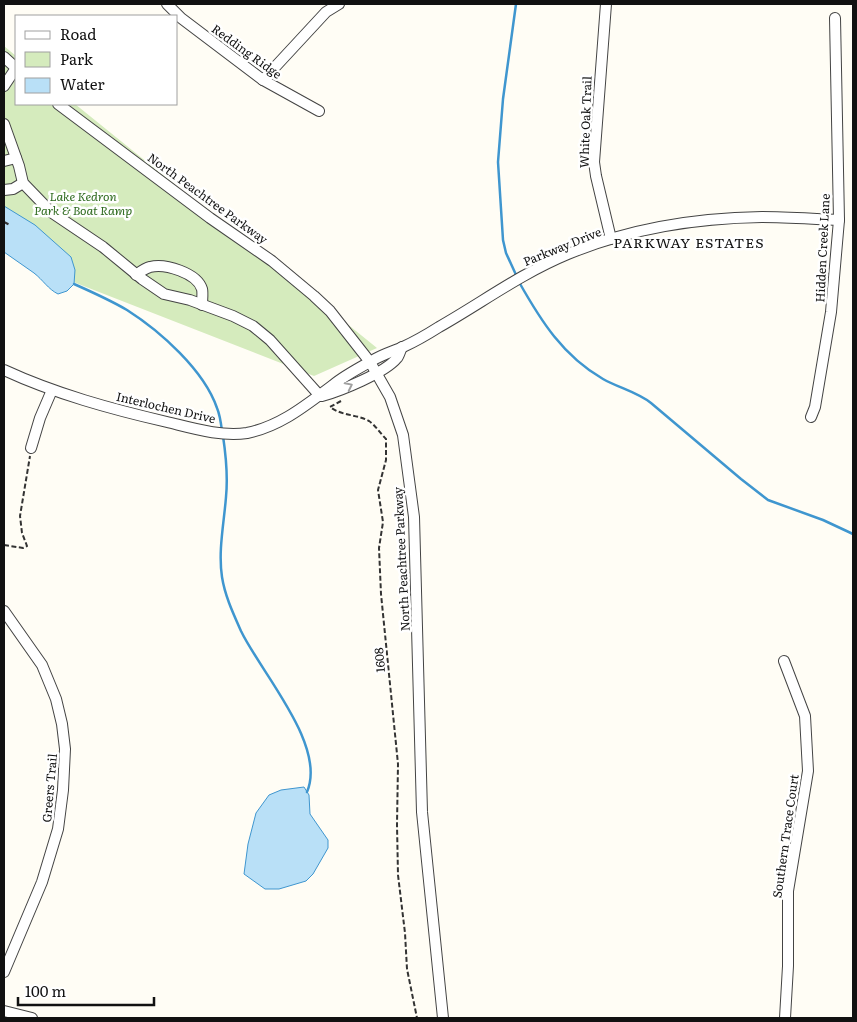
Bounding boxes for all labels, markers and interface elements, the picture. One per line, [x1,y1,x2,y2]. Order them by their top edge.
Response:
legend [15,15,178,105]
street label: Redding Ridge [208,19,286,83]
text: Road [60,22,96,45]
text: Park [60,47,94,70]
text: Water [60,72,105,95]
street label: White Oak Trail [574,76,596,168]
street label: North Peachtree Parkway [144,148,272,248]
park label: Lake Kedron Park & Boat Ramp [34,187,132,219]
street label: Hidden Creek Lane [810,193,834,303]
street label: Parkway Drive [520,222,604,270]
district label: PARKWAY ESTATES [613,232,765,252]
one-way arrow [344,382,353,393]
street label: Interlochen Drive [115,387,217,427]
street label: North Peachtree Parkway [388,486,414,632]
street label: 1608 [369,646,389,673]
street label: Greers Trail [37,753,61,823]
street label: Southern Trace Court [767,773,803,899]
scale bar [18,974,154,1006]
text: 100 m [25,979,66,1002]

